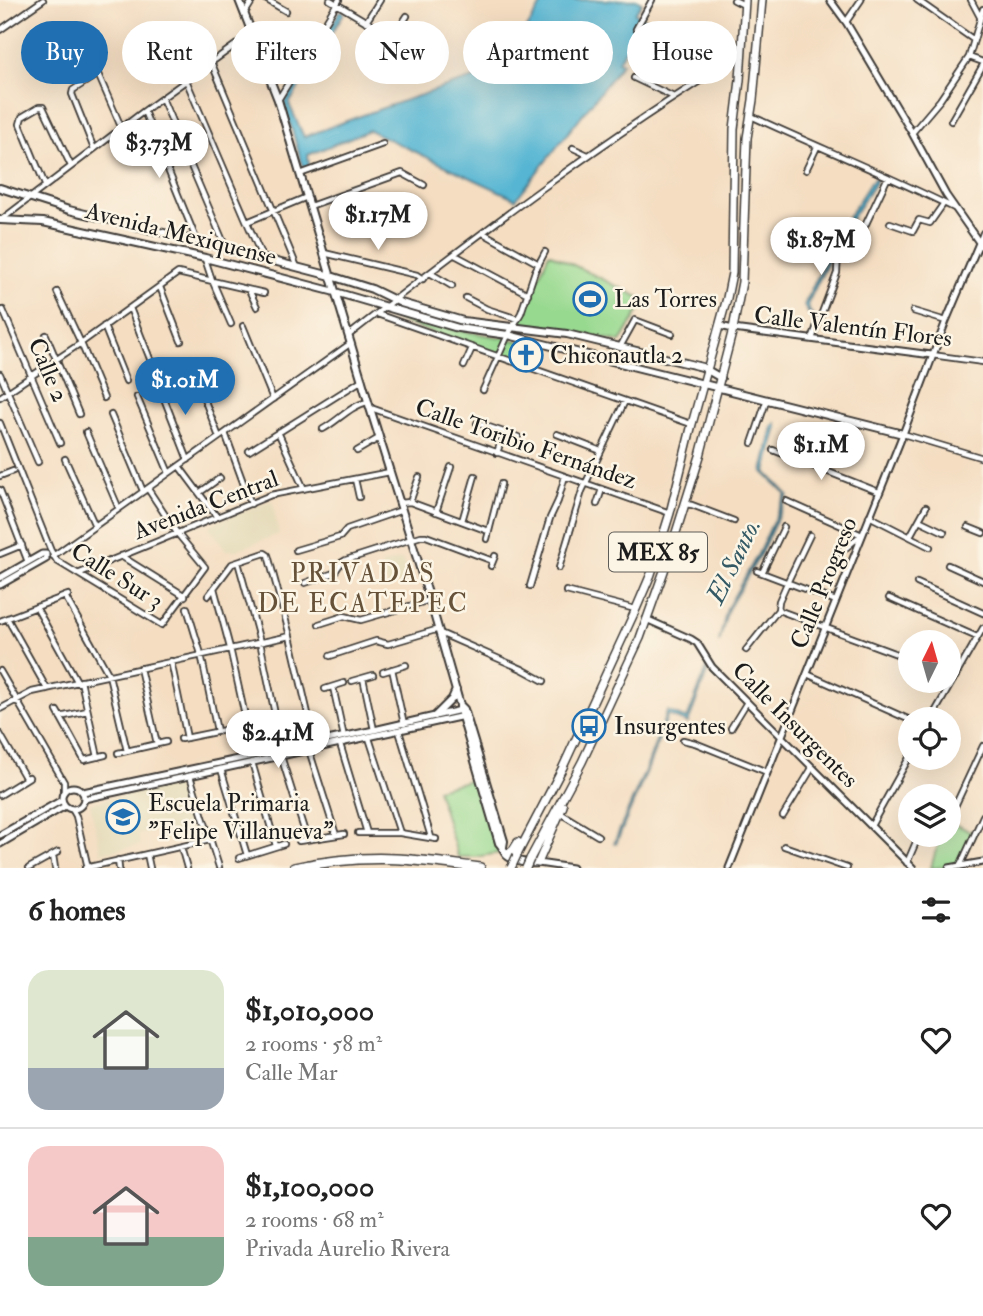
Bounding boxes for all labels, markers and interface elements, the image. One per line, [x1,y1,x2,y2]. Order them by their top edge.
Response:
chip: Buy [21,21,108,84]
chip: Rent [122,21,217,84]
chip: Filters [231,21,341,84]
chip: New [355,21,449,84]
chip: Apartment [463,21,613,84]
chip: House [627,21,737,84]
pin: $3.73M [102,120,216,180]
text: $3.73M [125,128,193,157]
pin: $1.17M [321,192,435,252]
street label: Avenida Mexiquense [81,195,280,273]
text: $1.17M [345,200,411,229]
pin: $1.87M [764,218,878,277]
text: $1.87M [786,225,856,254]
sports icon: Las Torres [571,280,609,318]
place label: Las Torres [614,284,717,315]
street label: Calle Valentín Flores [752,299,954,355]
street label: Calle 2 [21,333,75,407]
church icon: Chiconautla 2 [507,336,545,374]
place label: Chiconautla 2 [550,340,683,371]
pin: $1.01M [128,358,242,417]
text: $1.01M [151,365,219,394]
street label: Calle Toribio Fernández [411,392,641,497]
pin: $1.1M [772,422,870,482]
text: $1.1M [793,430,849,459]
street label: Avenida Central [128,463,283,547]
water label: El Santo. [699,513,768,611]
street label: Calle Progreso [784,513,864,653]
road number: MEX 85 [609,532,707,572]
street label: Calle Sur 3 [65,535,169,617]
district label: PRIVADAS DE ECATEPEC [257,558,469,620]
north arrow [898,630,961,693]
map controls [898,630,961,847]
street label: Calle Insurgentes [725,655,865,795]
bus stop icon: Insurgentes [570,707,608,745]
button: locate [898,707,961,770]
pin: $2.41M [221,710,335,770]
place label: Insurgentes [614,711,726,742]
text: $2.41M [242,718,314,747]
button: layers [898,784,961,847]
place label: Escuela Primaria "Felipe Villanueva" [148,788,334,847]
school or university icon: Escuela Primaria "Felipe Villanueva" [104,798,142,836]
icon: filters [917,891,955,929]
text: 6 homes [28,892,126,929]
text: $1,010,000 [245,992,374,1029]
icon: home [84,998,168,1082]
icon: heart [917,1021,955,1059]
text: 2 rooms · 58 m² [245,1029,382,1058]
text: Calle Mar [245,1058,338,1087]
text: $1,100,000 [245,1168,374,1205]
icon: home [84,1174,168,1258]
icon: heart [917,1197,955,1235]
text: 2 rooms · 68 m² [245,1205,384,1234]
text: Privada Aurelio Rivera [245,1234,450,1263]

